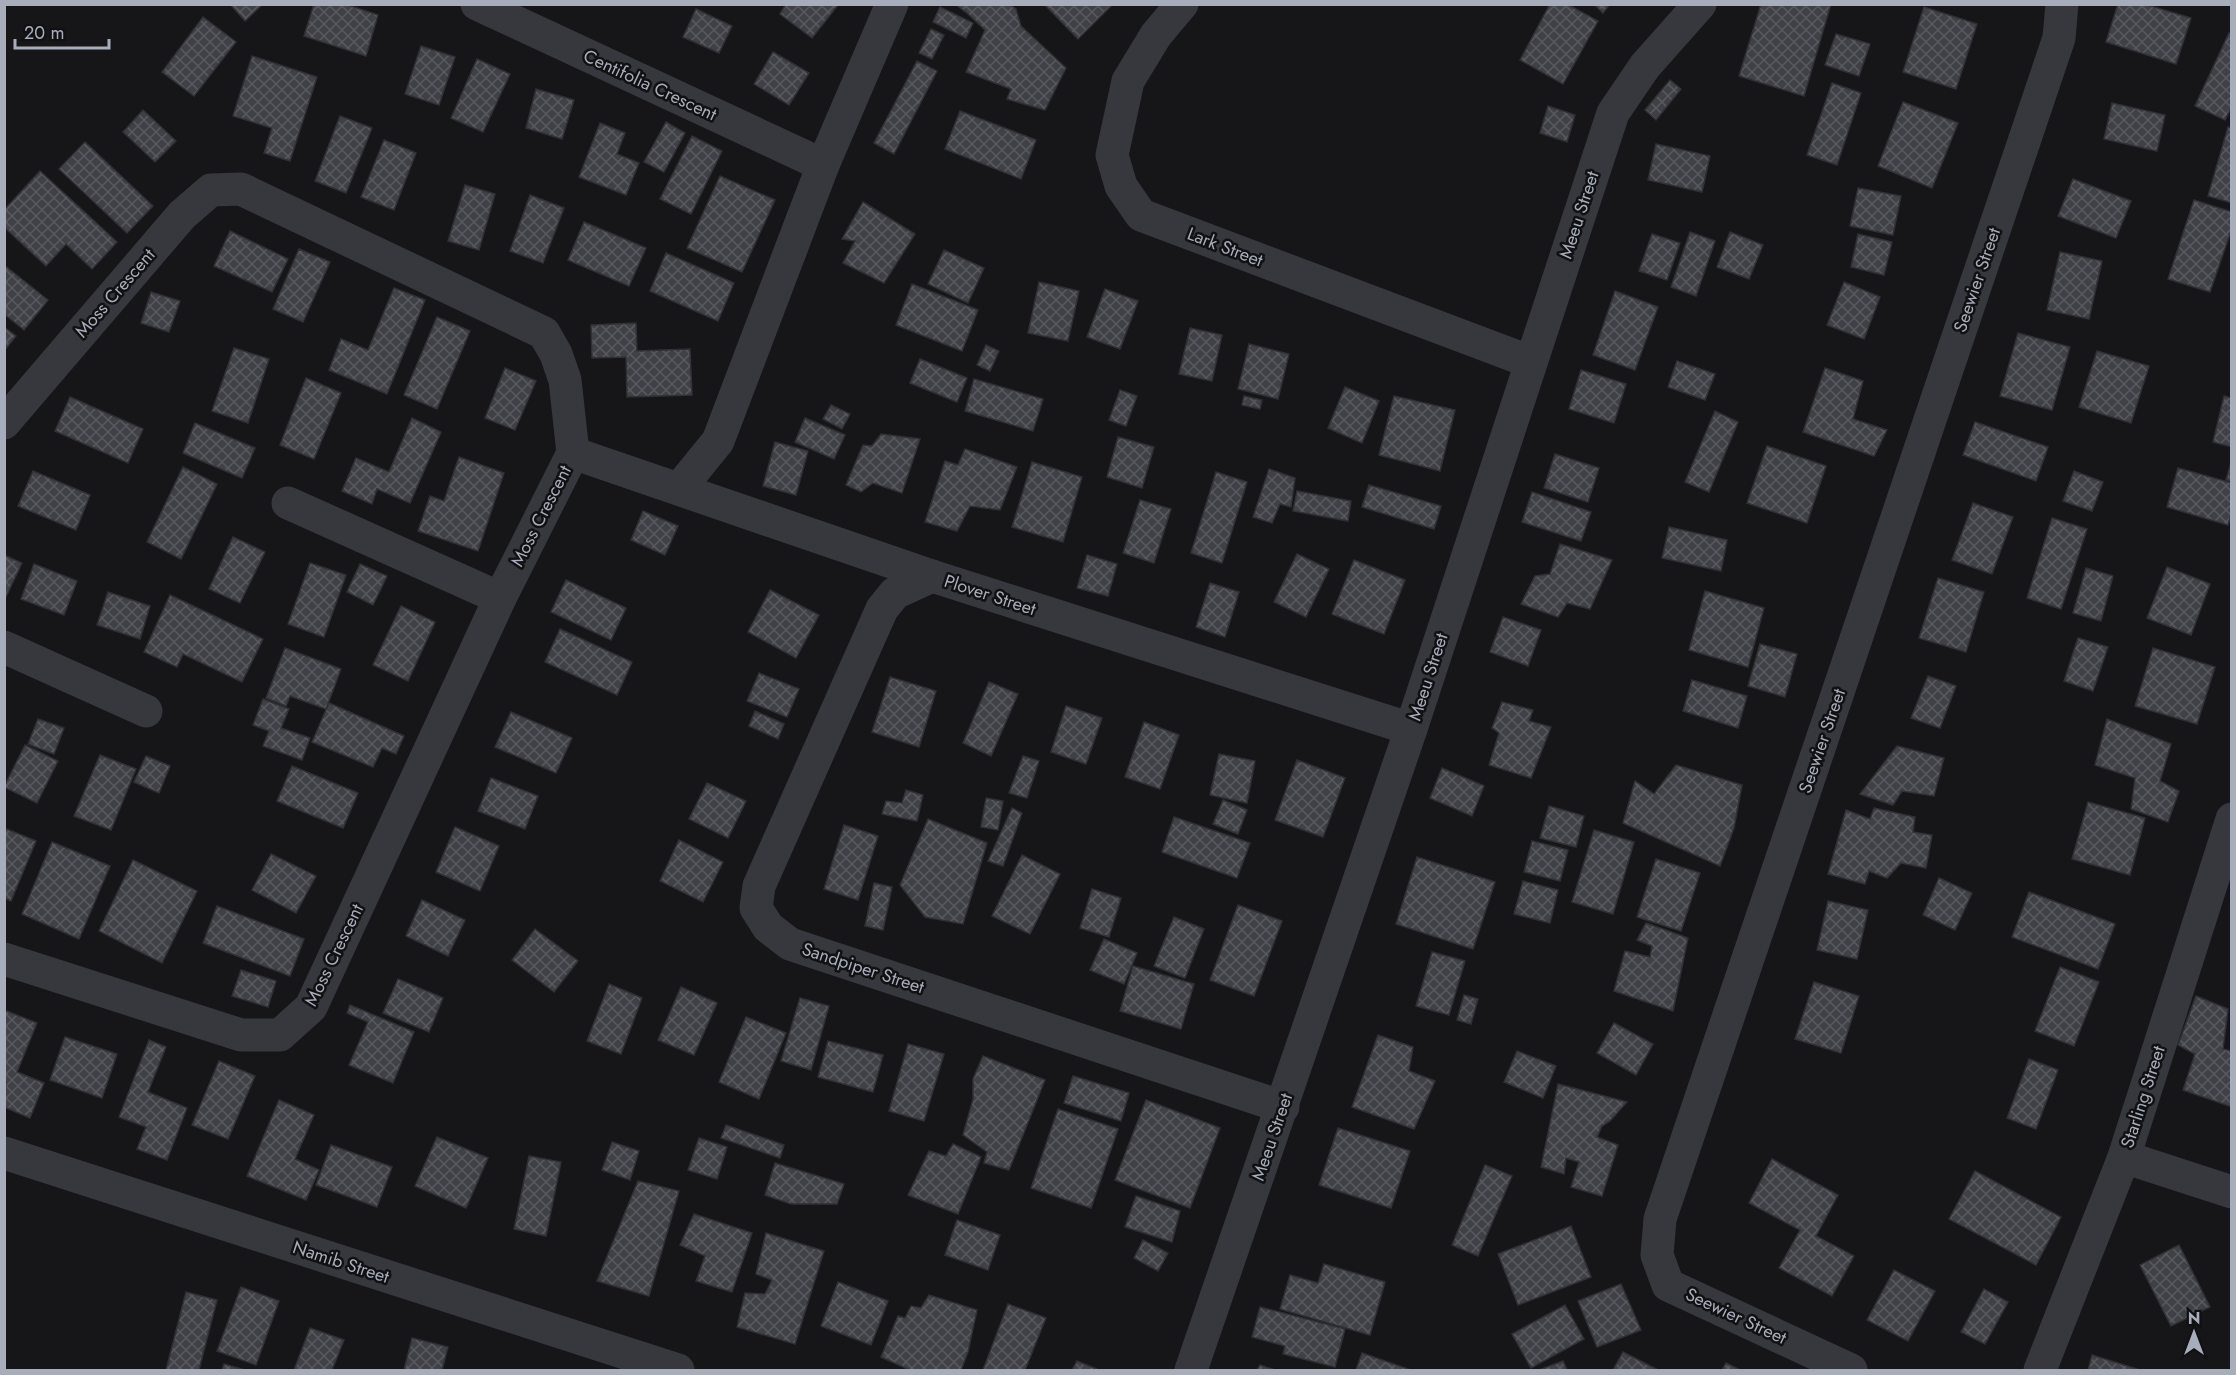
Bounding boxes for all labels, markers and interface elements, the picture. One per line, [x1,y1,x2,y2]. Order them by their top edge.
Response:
scale bar [15,12,110,50]
text: 20 m [24,20,64,46]
street label: Centifolia Crescent [579,43,721,128]
street label: Meeu Street [1553,167,1606,262]
street label: Lark Street [1183,221,1267,274]
street label: Seewier Street [1947,224,2007,336]
street label: Moss Crescent [69,242,162,343]
street label: Moss Crescent [504,460,578,571]
street label: Plover Street [941,568,1040,622]
street label: Meeu Street [1402,629,1455,724]
street label: Seewier Street [1792,685,1852,797]
street label: Moss Crescent [298,899,370,1010]
street label: Sandpiper Street [798,936,928,1000]
street label: Starling Street [2114,1042,2172,1151]
street label: Meeu Street [1245,1089,1299,1184]
street label: Namib Street [289,1234,393,1290]
street label: Seewier Street [1681,1281,1791,1351]
north arrow [2164,1303,2224,1363]
text: N [2188,1307,2200,1330]

